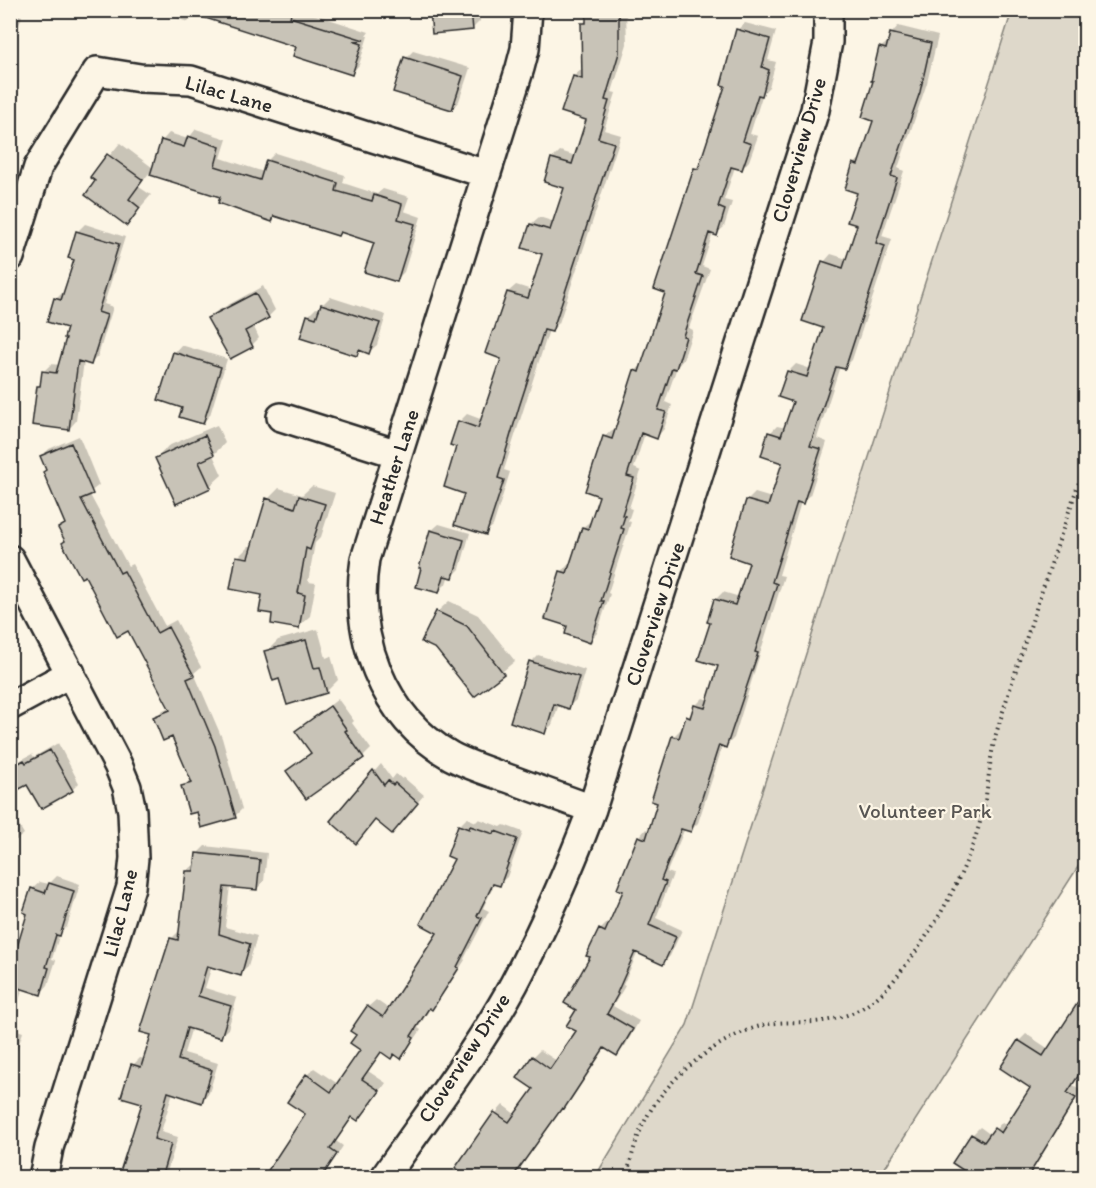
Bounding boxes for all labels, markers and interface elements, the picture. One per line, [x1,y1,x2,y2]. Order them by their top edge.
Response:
street label: Lilac Lane [182,69,276,118]
street label: Cloverview Drive [766,74,831,225]
street label: Heather Lane [363,406,424,528]
street label: Cloverview Drive [619,539,690,689]
park label: Volunteer Park [858,798,992,823]
street label: Lilac Lane [97,866,143,960]
street label: Cloverview Drive [412,988,515,1127]

